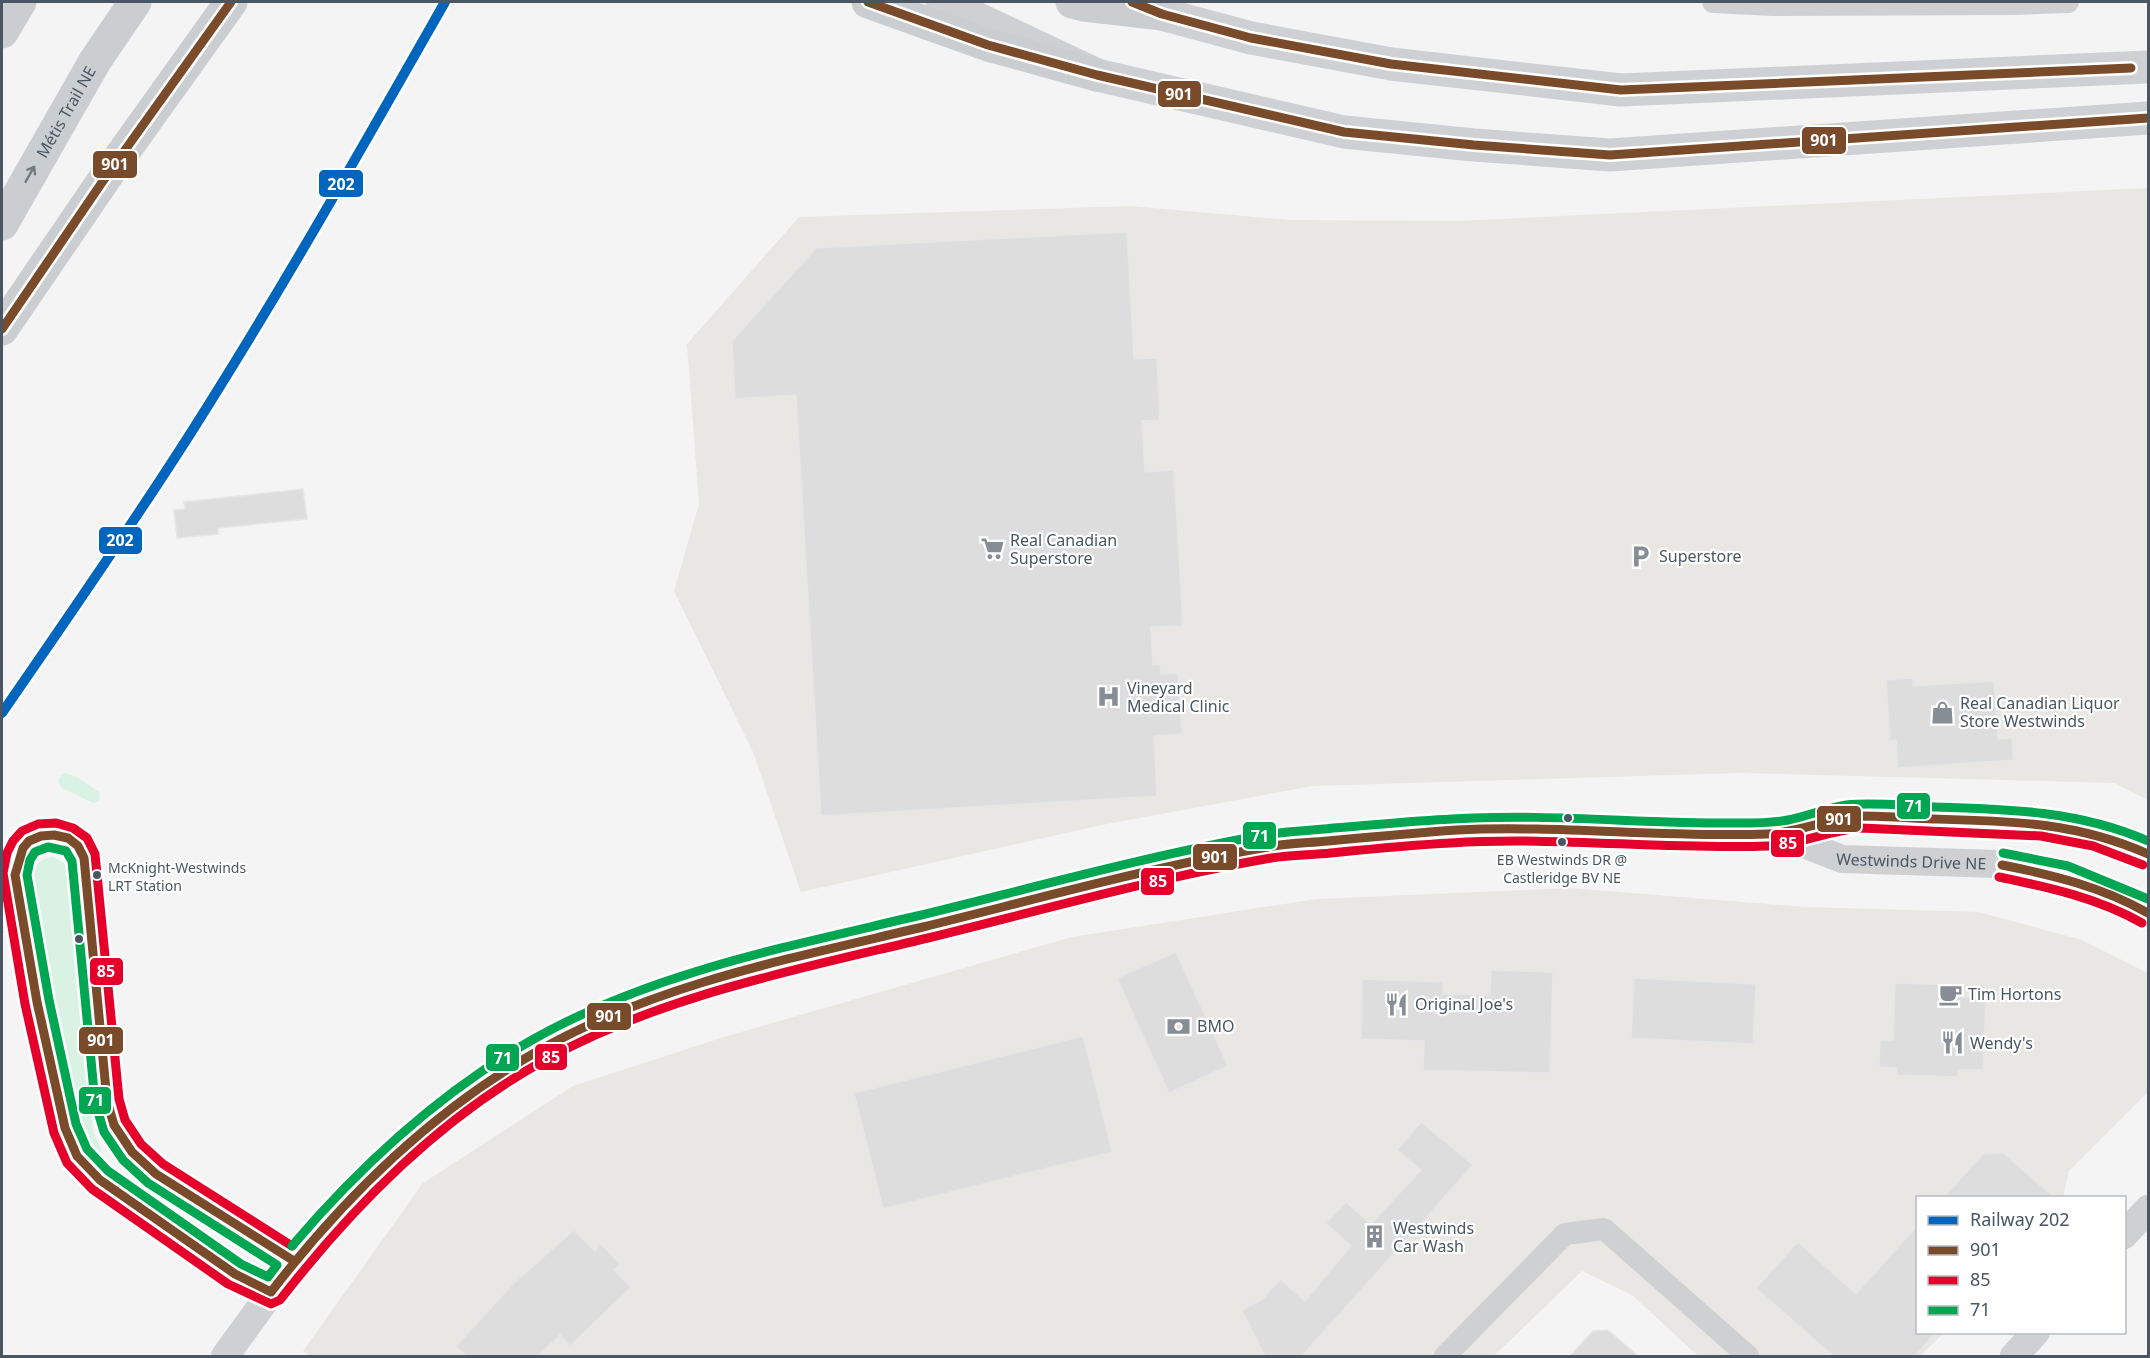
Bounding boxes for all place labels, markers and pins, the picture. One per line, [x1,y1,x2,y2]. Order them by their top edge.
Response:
place label: Real Canadian Superstore [1010,529,1117,569]
supermarket icon: Real Canadian Superstore [979,536,1005,562]
parking icon: Superstore [1628,543,1654,569]
place label: Superstore [1659,545,1742,567]
place label: Vineyard Medical Clinic [1127,677,1230,717]
hospital icon: Vineyard Medical Clinic [1096,684,1122,710]
place label: Real Canadian Liquor Store Westwinds [1960,692,2120,732]
shop icon: Real Canadian Liquor Store Westwinds [1929,699,1955,725]
unlabelled marker [1562,812,1574,824]
marker: EB Westwinds DR @ Castleridge BV NE [1556,836,1568,848]
place label: EB Westwinds DR @ Castleridge BV NE [1497,850,1627,887]
place label: McKnight-Westwinds LRT Station [108,858,246,895]
marker: McKnight-Westwinds LRT Station [91,869,103,881]
unlabelled marker [73,933,85,945]
cafe icon: Tim Hortons [1937,981,1963,1007]
place label: Tim Hortons [1968,983,2061,1005]
restaurant icon: Original Joe's [1384,991,1410,1017]
place label: Original Joe's [1415,993,1513,1015]
bank icon: BMO [1166,1013,1192,1039]
place label: BMO [1197,1015,1234,1037]
restaurant icon: Wendy's [1939,1030,1965,1056]
place label: Wendy's [1970,1032,2033,1054]
place label: Westwinds Car Wash [1393,1217,1474,1257]
building icon: Westwinds Car Wash [1362,1224,1388,1250]

